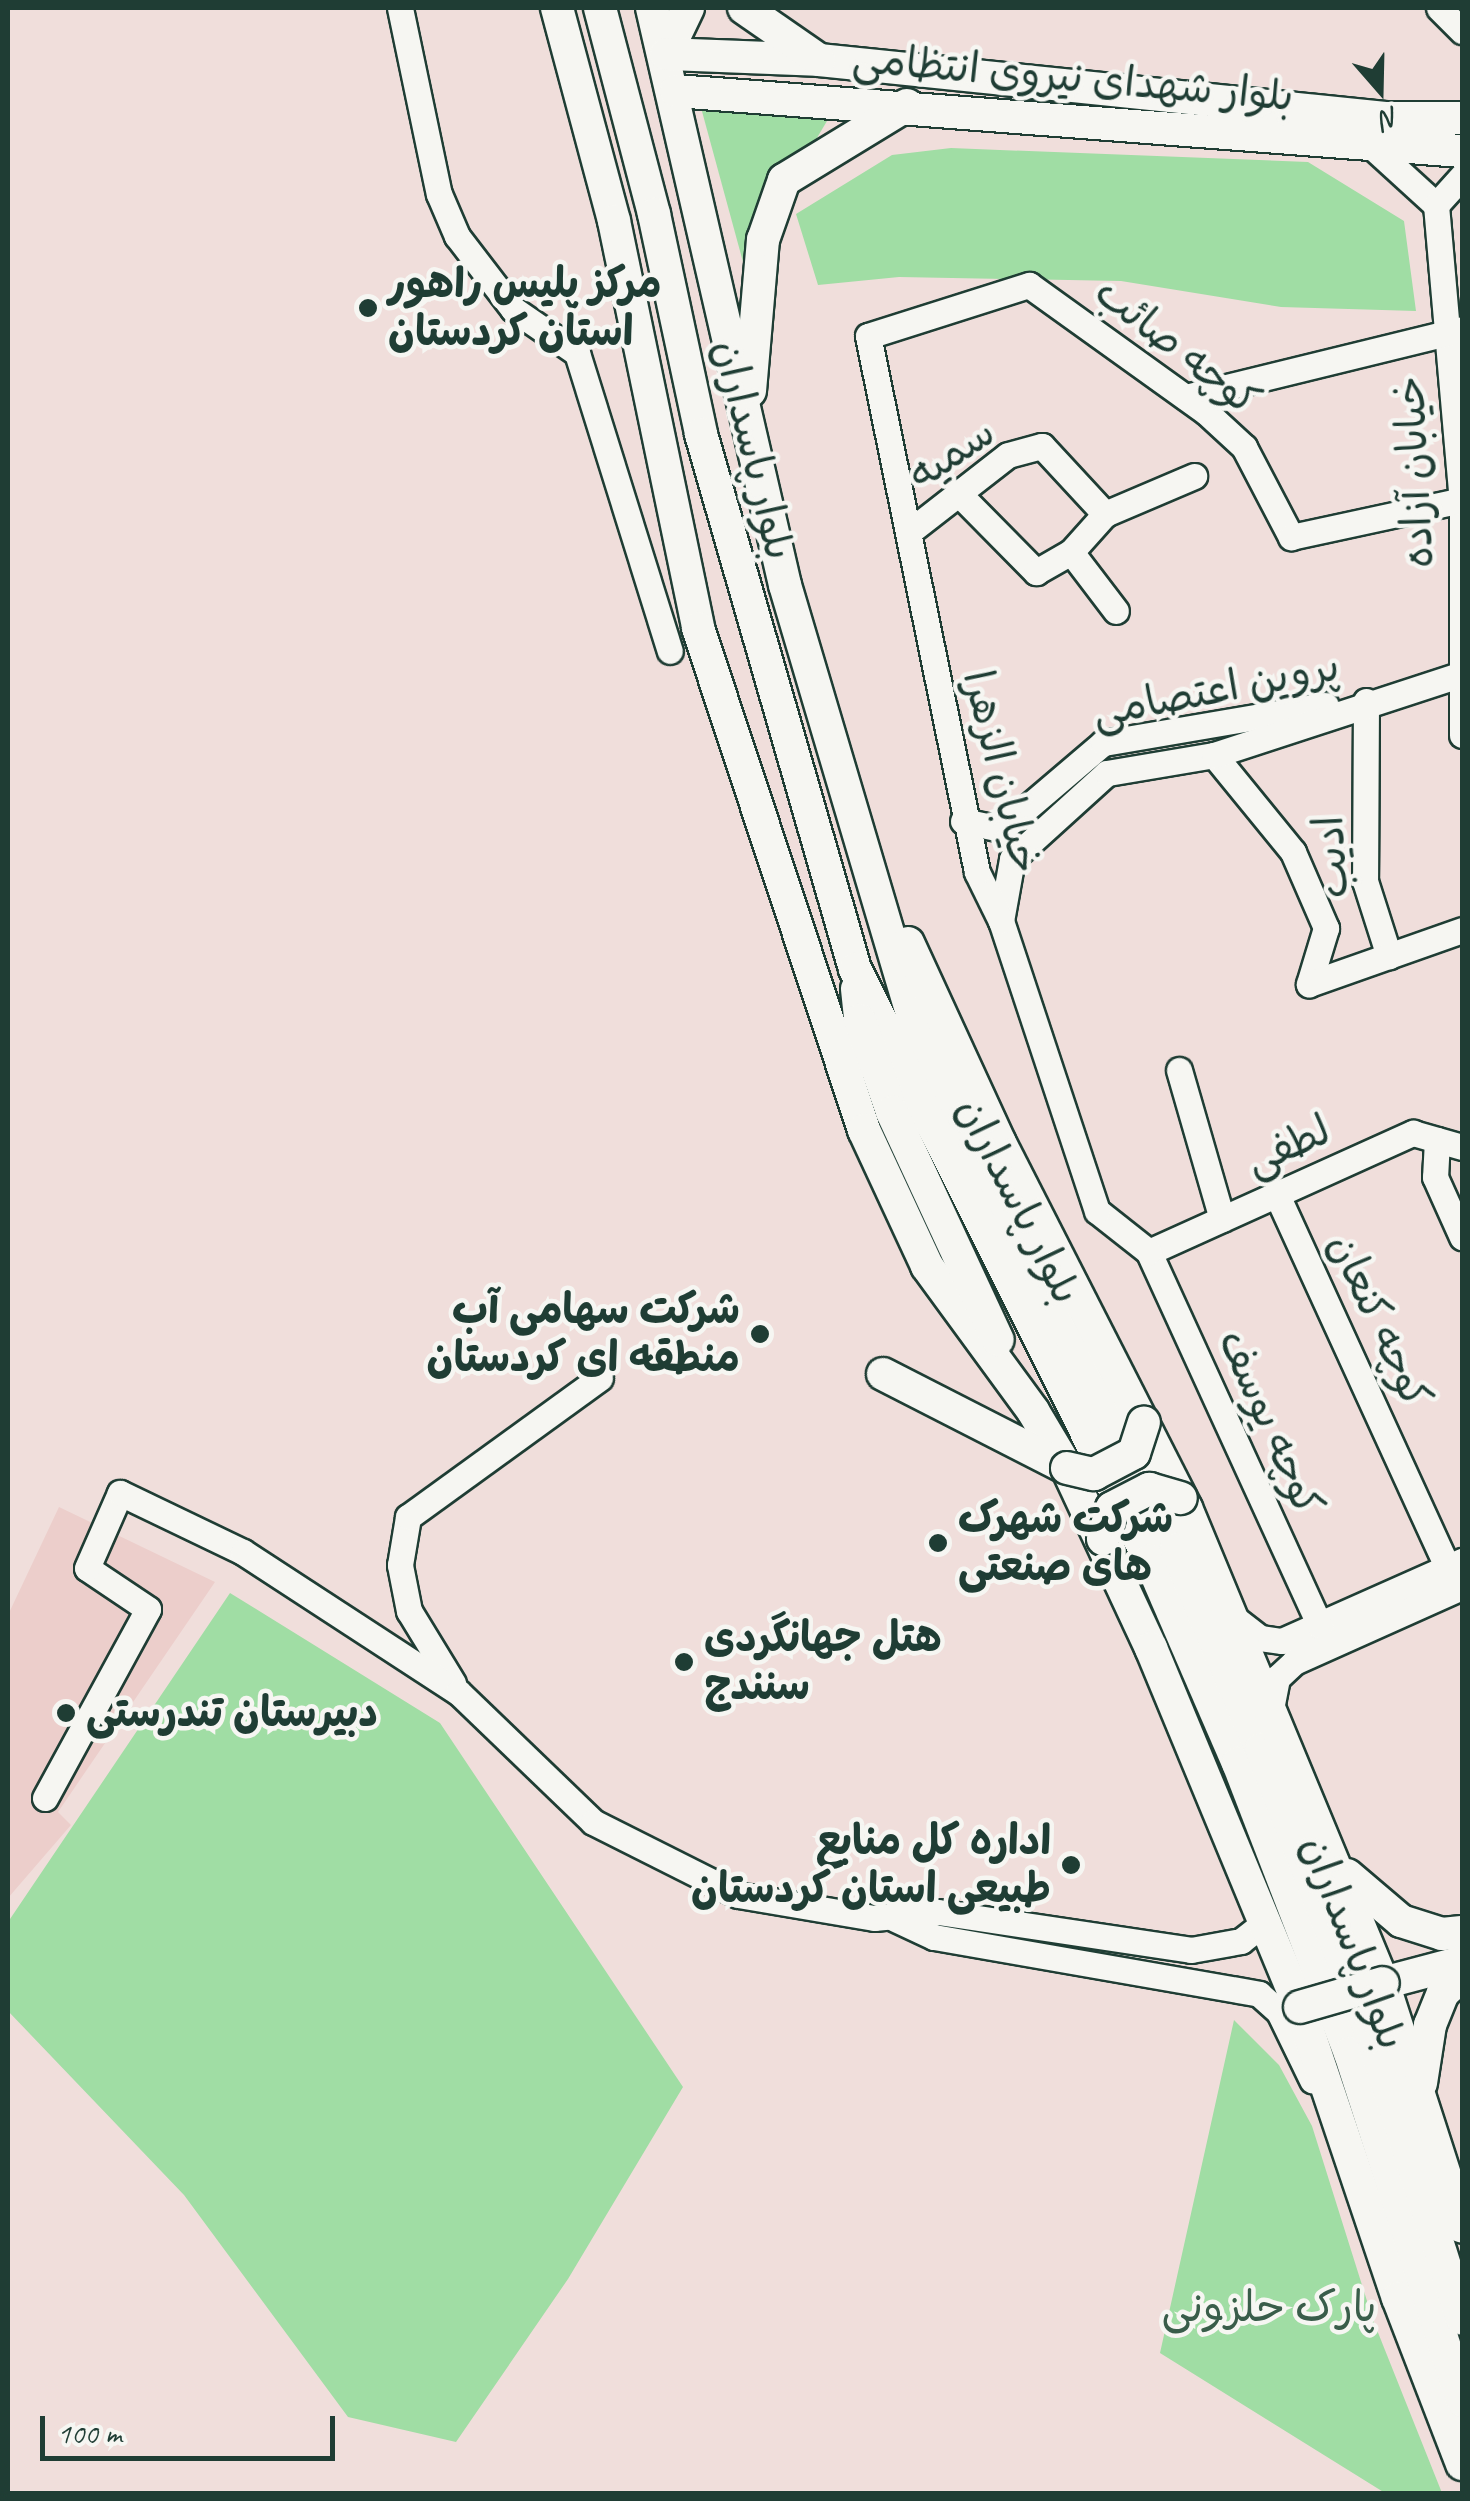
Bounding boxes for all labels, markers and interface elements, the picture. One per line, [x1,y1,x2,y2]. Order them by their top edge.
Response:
street label: بلوار شهدای نیروی انتظامی [850,34,1296,122]
north arrow [1330,40,1430,140]
text: N [1376,99,1405,138]
place label: مرکز پلیس راهور استان کردستان [388,259,662,358]
street label: کوچه صائب [1085,267,1269,427]
marker: مرکز پلیس راهور استان کردستان [357,297,379,319]
street label: بلوار پاسداران [701,335,805,565]
street label: خیابان آزاده [1385,375,1445,569]
street label: سمیه [899,407,1005,501]
street label: پروین اعتصامی [1088,641,1344,739]
street label: خیابان الزهرا [951,665,1051,879]
street label: ادیب [1304,814,1360,900]
street label: بلوار پاسداران [945,1090,1091,1312]
street label: لطفی [1238,1105,1338,1187]
street label: کوچه کنعان [1317,1226,1441,1416]
place label: شرکت سهامی آب منطقه ای کردستان [427,1285,740,1384]
street label: کوچه یوسف [1207,1322,1333,1524]
marker: شرکت سهامی آب منطقه ای کردستان [749,1323,771,1345]
place label: شرکت شهرک های صنعتی [958,1494,1173,1592]
marker: شرکت شهرک های صنعتی [927,1532,949,1554]
place label: هتل جهانگردی سنندج [704,1613,942,1712]
marker: هتل جهانگردی سنندج [673,1651,695,1673]
place label: دبیرستان تندرستی [86,1688,378,1738]
marker: دبیرستان تندرستی [55,1702,77,1724]
place label: اداره کل منابع طبیعی استان کردستان [691,1816,1051,1914]
street label: بلوار پاسداران [1289,1829,1417,2057]
marker: اداره کل منابع طبیعی استان کردستان [1060,1854,1082,1876]
park label: پارک حلزونی [1161,2283,1377,2333]
scale bar [45,2396,340,2458]
text: 100 m [57,2414,122,2452]

